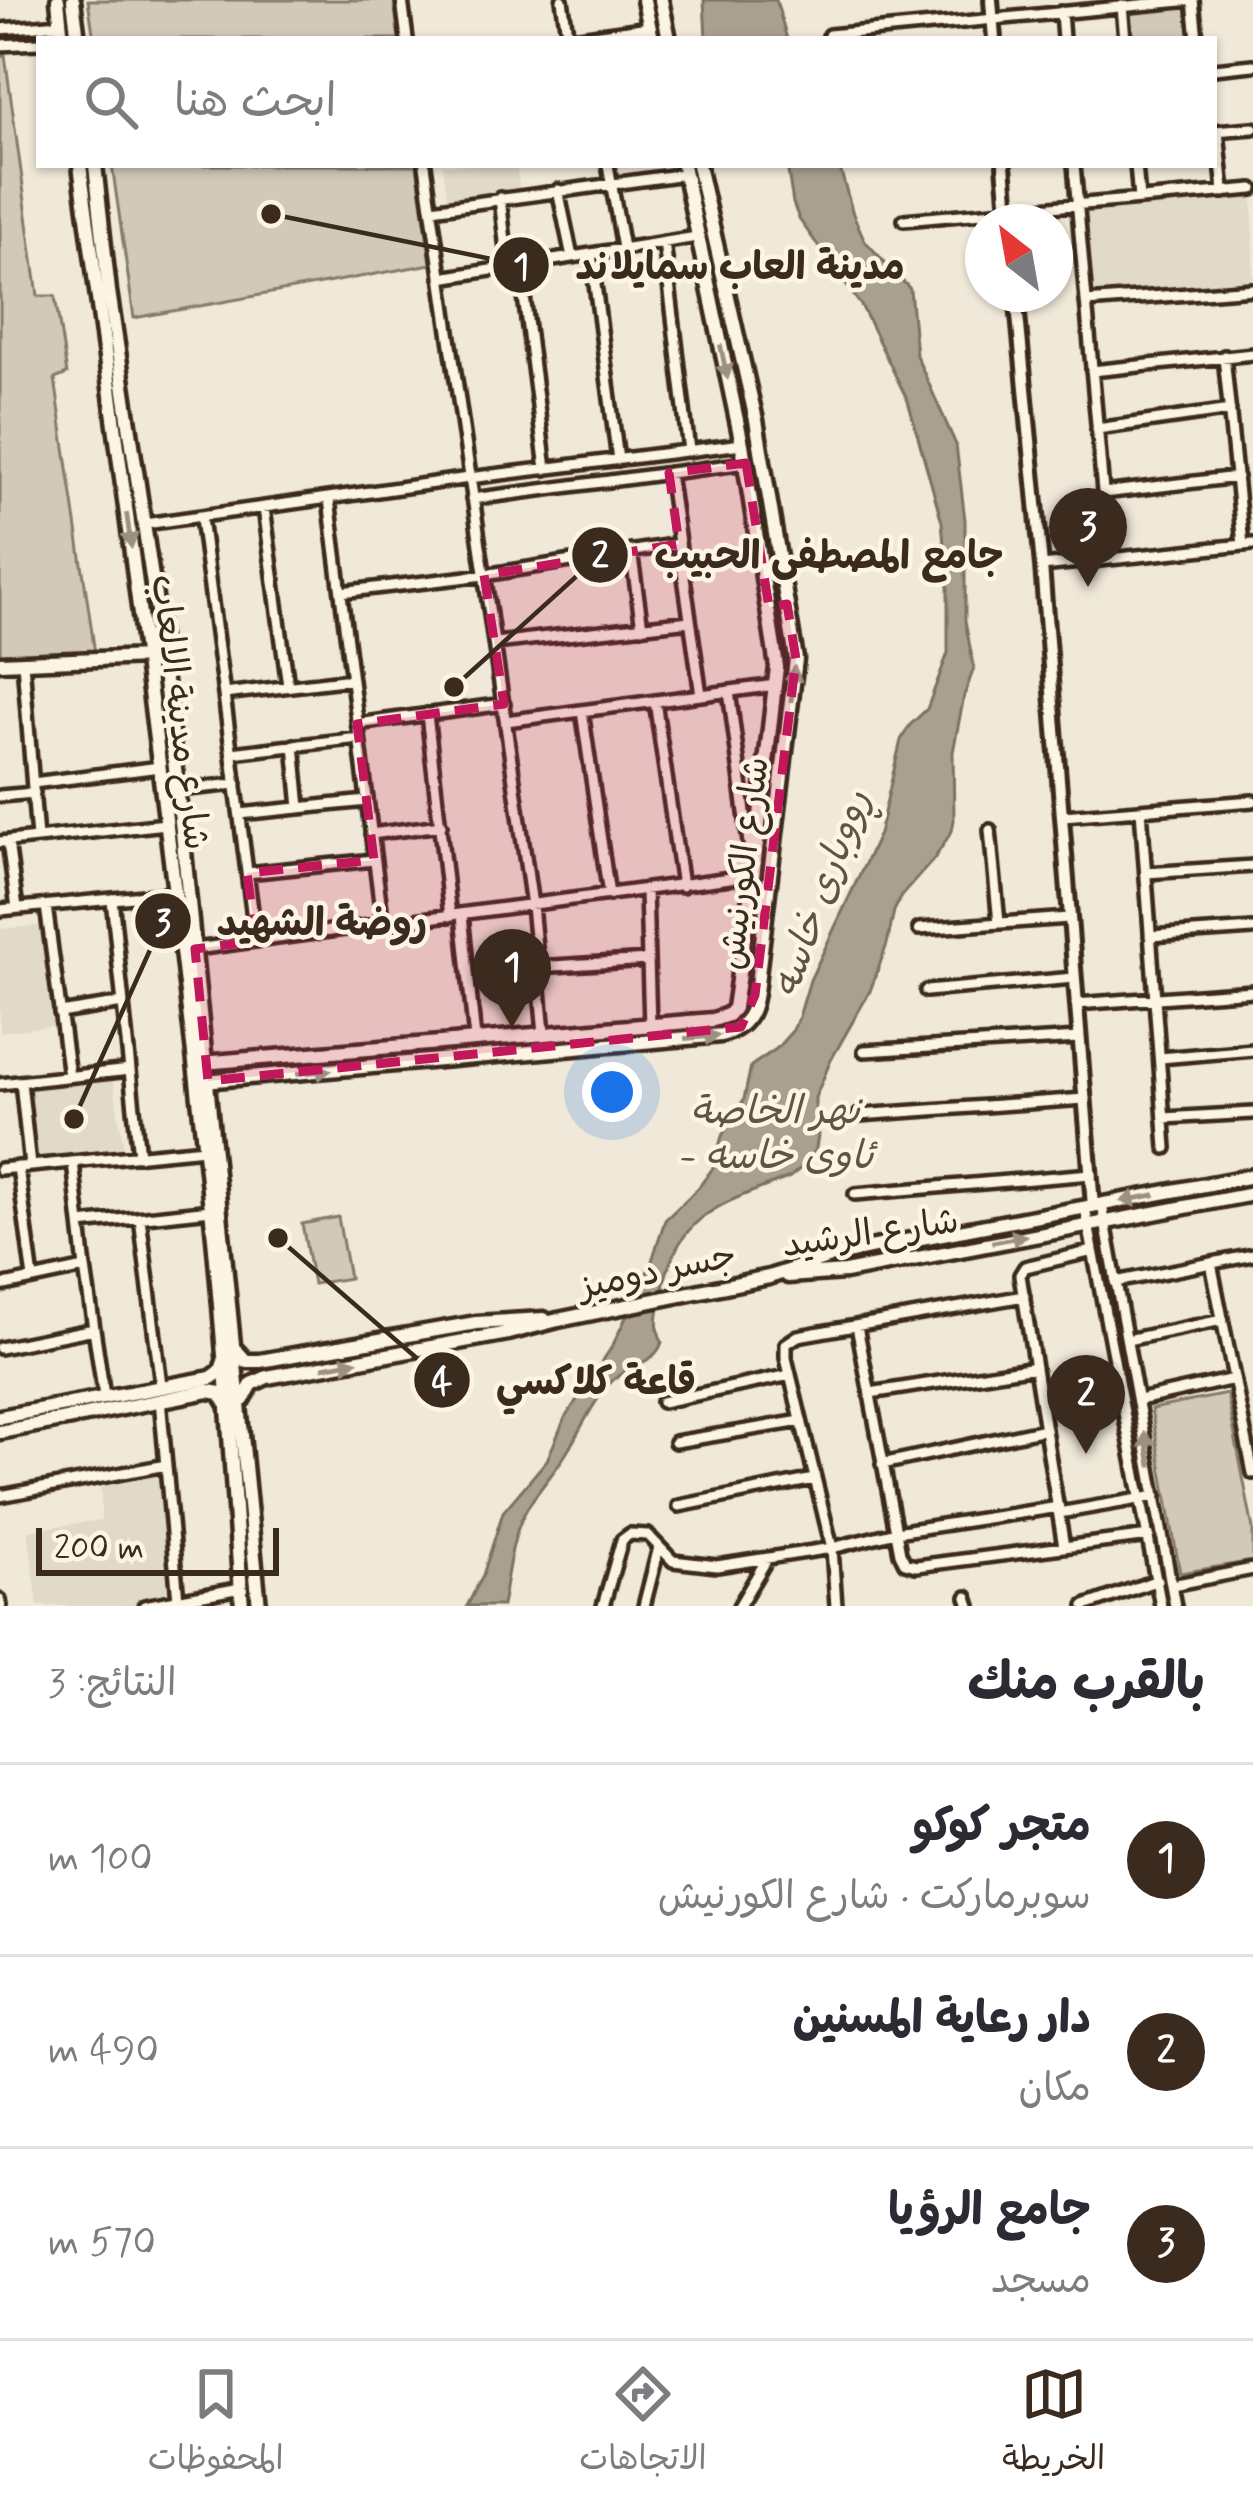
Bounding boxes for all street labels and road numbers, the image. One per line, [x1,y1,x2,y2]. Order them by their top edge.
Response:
street label: شارع مدينة الالعاب [138,572,219,853]
street label: شارع الكورنيش [709,754,782,973]
street label: شارع الرشيد [779,1199,962,1270]
street label: جسر دوميز [572,1233,741,1313]

